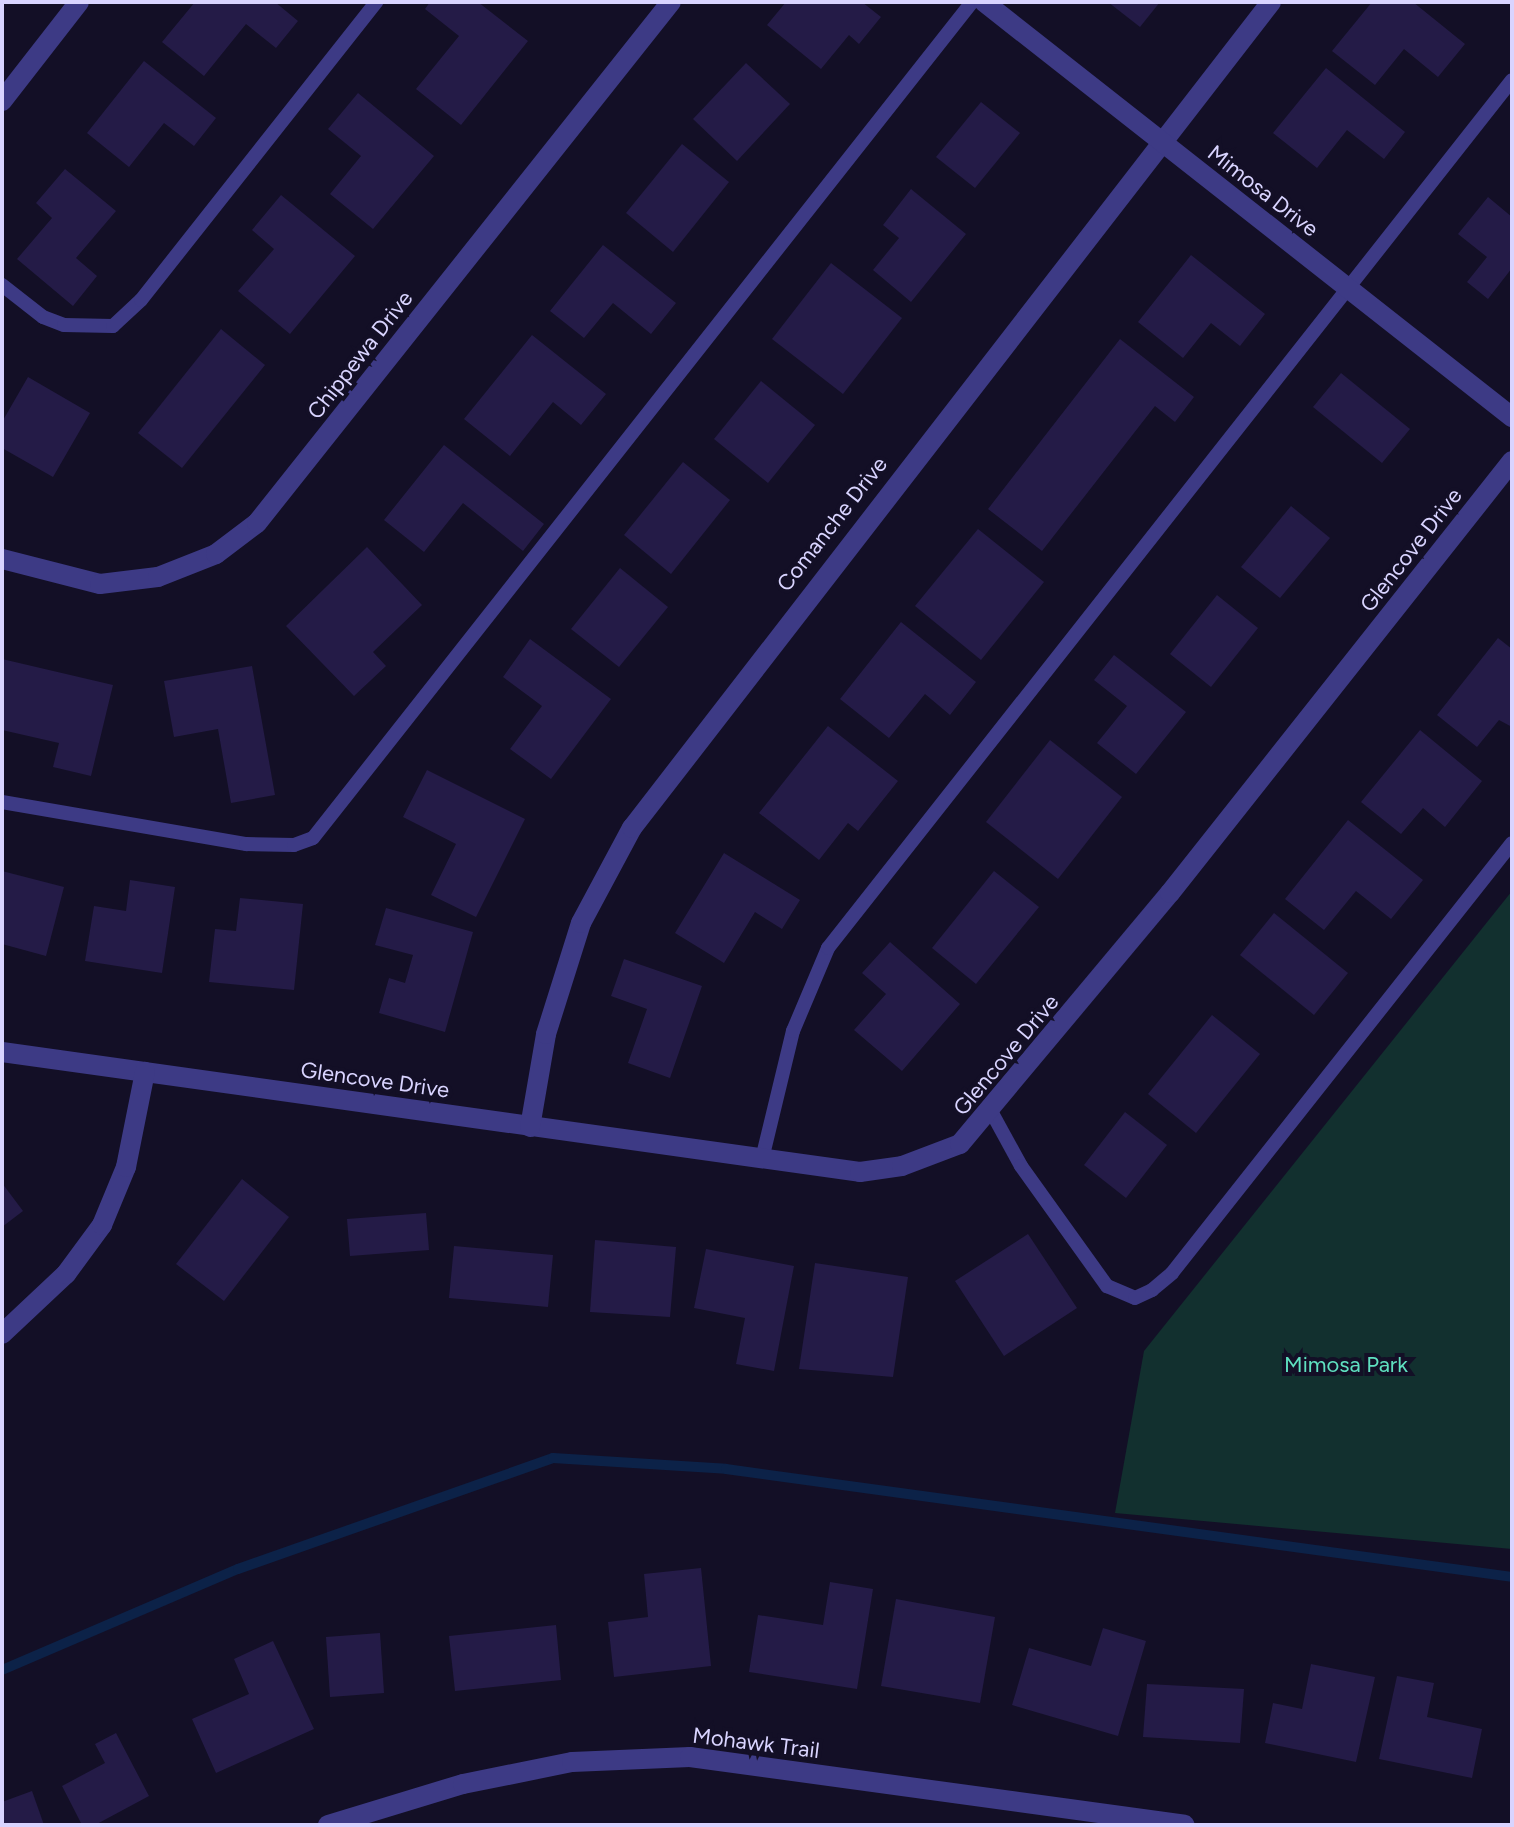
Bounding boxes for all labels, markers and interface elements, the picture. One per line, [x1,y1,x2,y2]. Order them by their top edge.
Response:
street label: Mimosa Drive [1202,140,1324,242]
street label: Chippewa Drive [302,286,418,424]
street label: Comanche Drive [771,452,893,596]
street label: Glencove Drive [1355,483,1467,617]
street label: Glencove Drive [948,989,1064,1121]
street label: Glencove Drive [299,1057,451,1103]
park label: Mimosa Park [1284,1352,1408,1378]
street label: Mohawk Trail [691,1722,821,1764]

